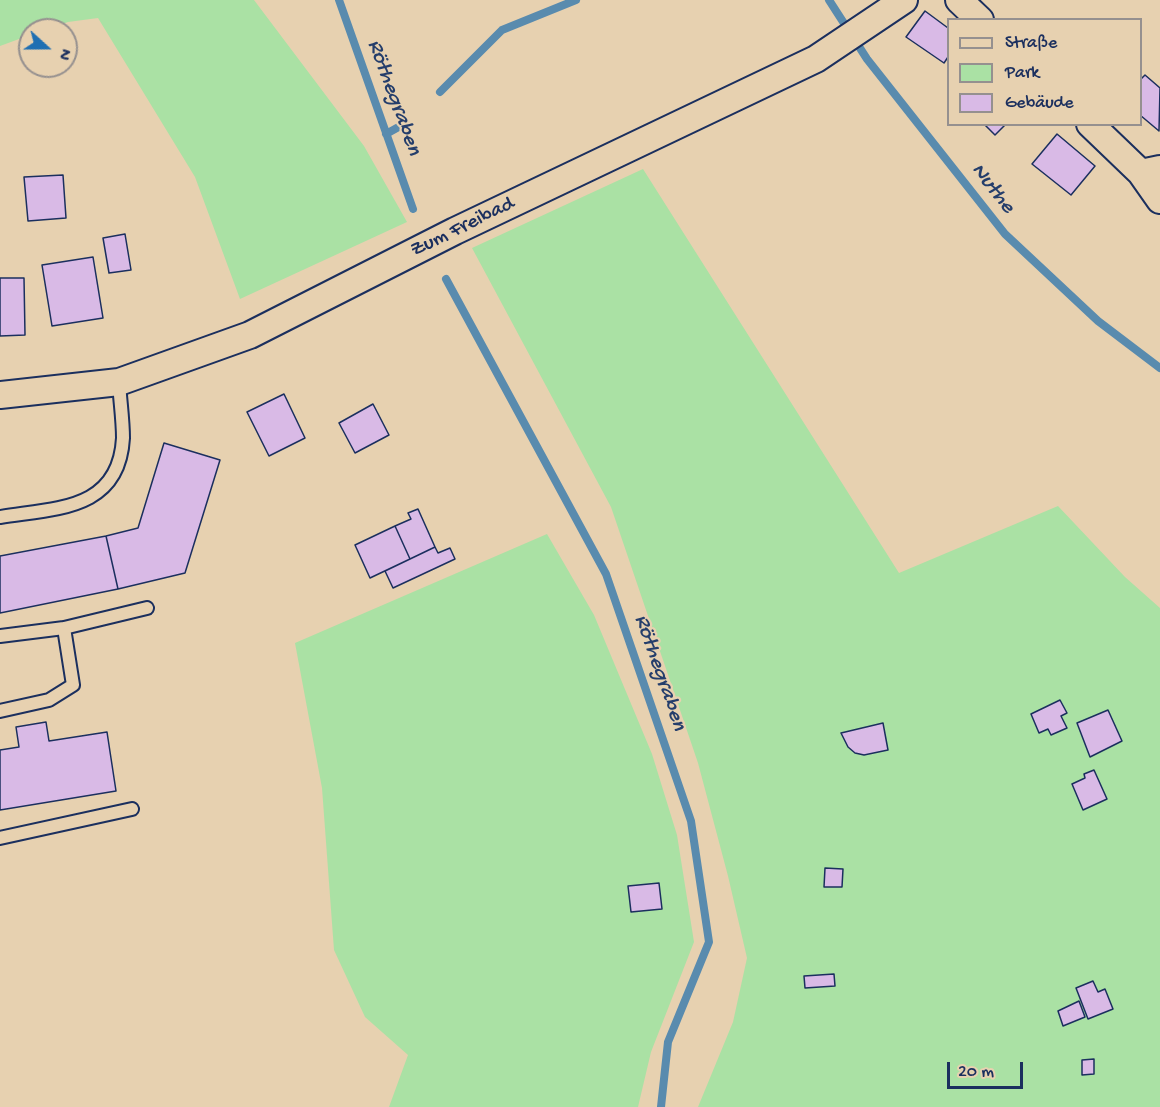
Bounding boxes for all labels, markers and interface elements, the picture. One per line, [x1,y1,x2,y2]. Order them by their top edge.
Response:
north arrow [18,18,78,78]
legend [947,18,1142,126]
text: Straße [1005,33,1057,54]
water label: Röthegraben [360,37,426,159]
text: N [53,46,74,62]
text: Park [1005,63,1039,84]
text: Gebäude [1005,93,1073,114]
water label: Nuthe [964,158,1020,220]
street label: Zum Freibad [407,192,519,264]
water label: Röthegraben [627,611,691,735]
scale bar [950,1050,1026,1088]
text: 20 m [958,1062,994,1083]

